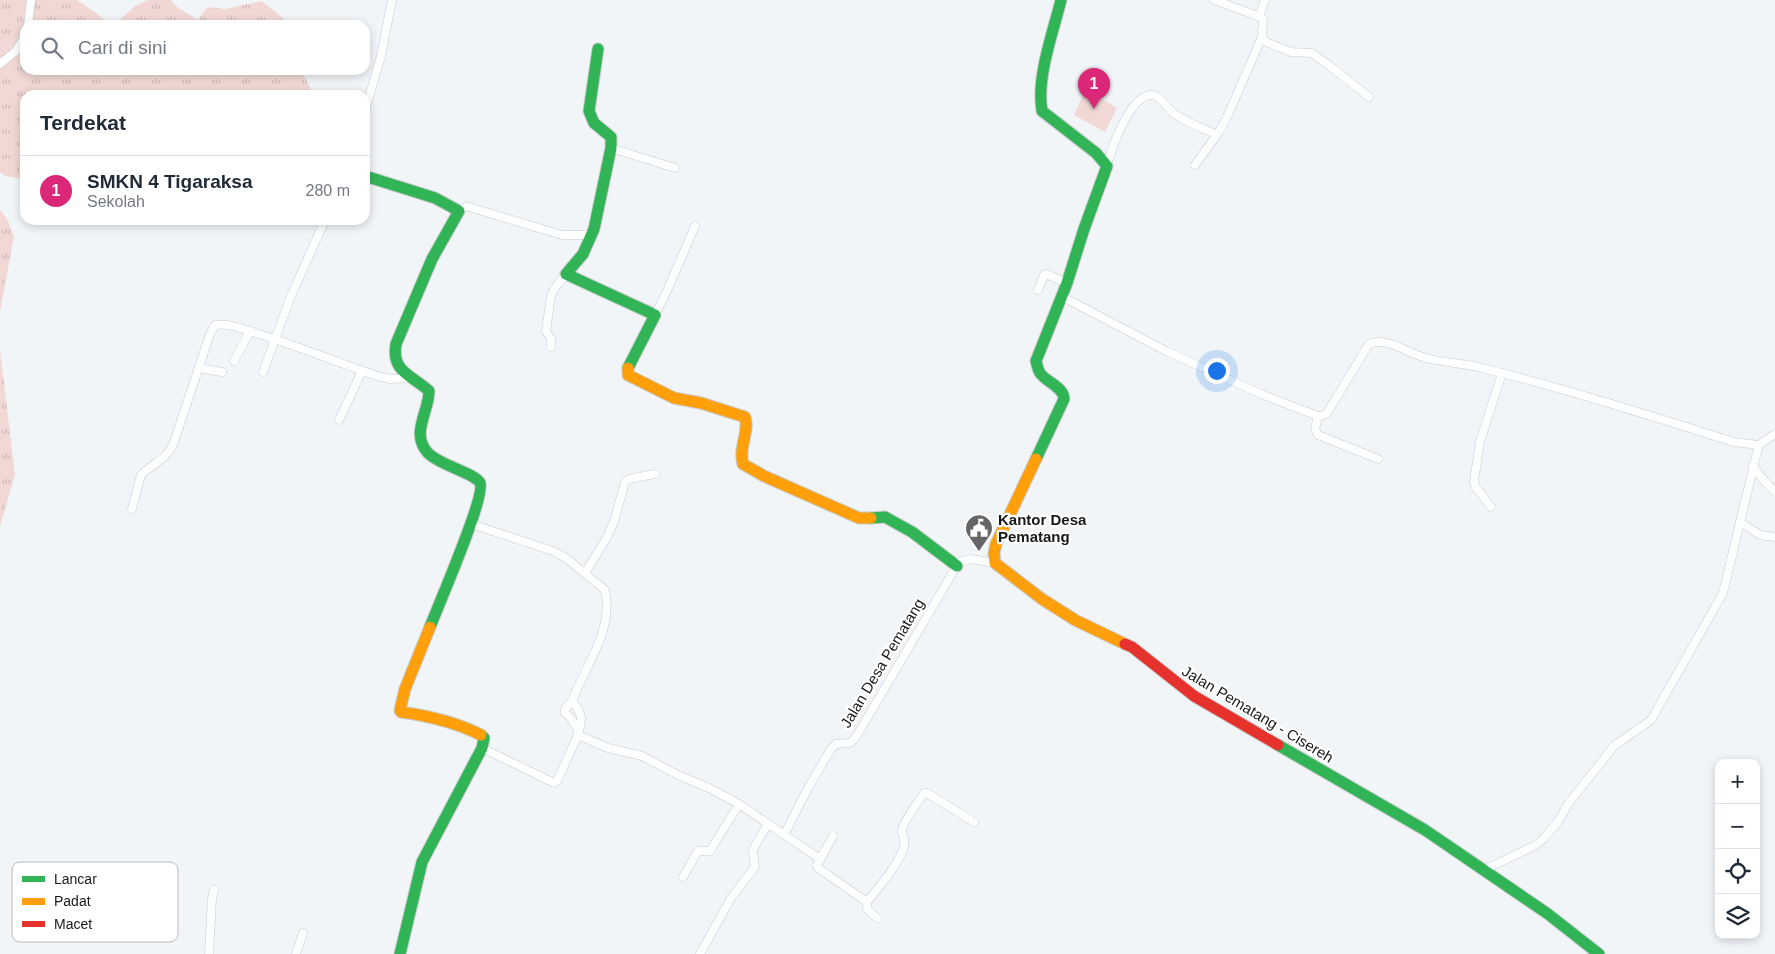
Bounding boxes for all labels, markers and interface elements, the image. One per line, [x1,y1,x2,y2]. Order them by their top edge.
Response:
search box [20,20,370,75]
icon: search [38,34,66,62]
text: Cari di sini [78,37,167,58]
pin: 1 [1078,68,1110,109]
text: Terdekat [40,111,126,134]
text: SMKN 4 Tigaraksa [87,171,252,192]
text: 1 [52,182,60,199]
text: 280 m [306,182,350,199]
text: Sekolah [87,193,145,210]
your location [1204,358,1230,384]
place label: Kantor Desa Pematang [998,511,1087,545]
public building icon: Kantor Desa Pematang [964,513,994,552]
street label: Jalan Desa Pematang [837,595,927,731]
street label: Jalan Pematang - Cisereh [1179,662,1337,766]
map controls [1715,759,1760,939]
button: + [1715,759,1760,804]
button: − [1715,804,1760,849]
button: locate [1715,849,1760,894]
legend [12,862,178,942]
text: Lancar [54,871,97,887]
text: Padat [54,893,91,909]
button: layers [1715,894,1760,939]
text: Macet [54,916,92,932]

